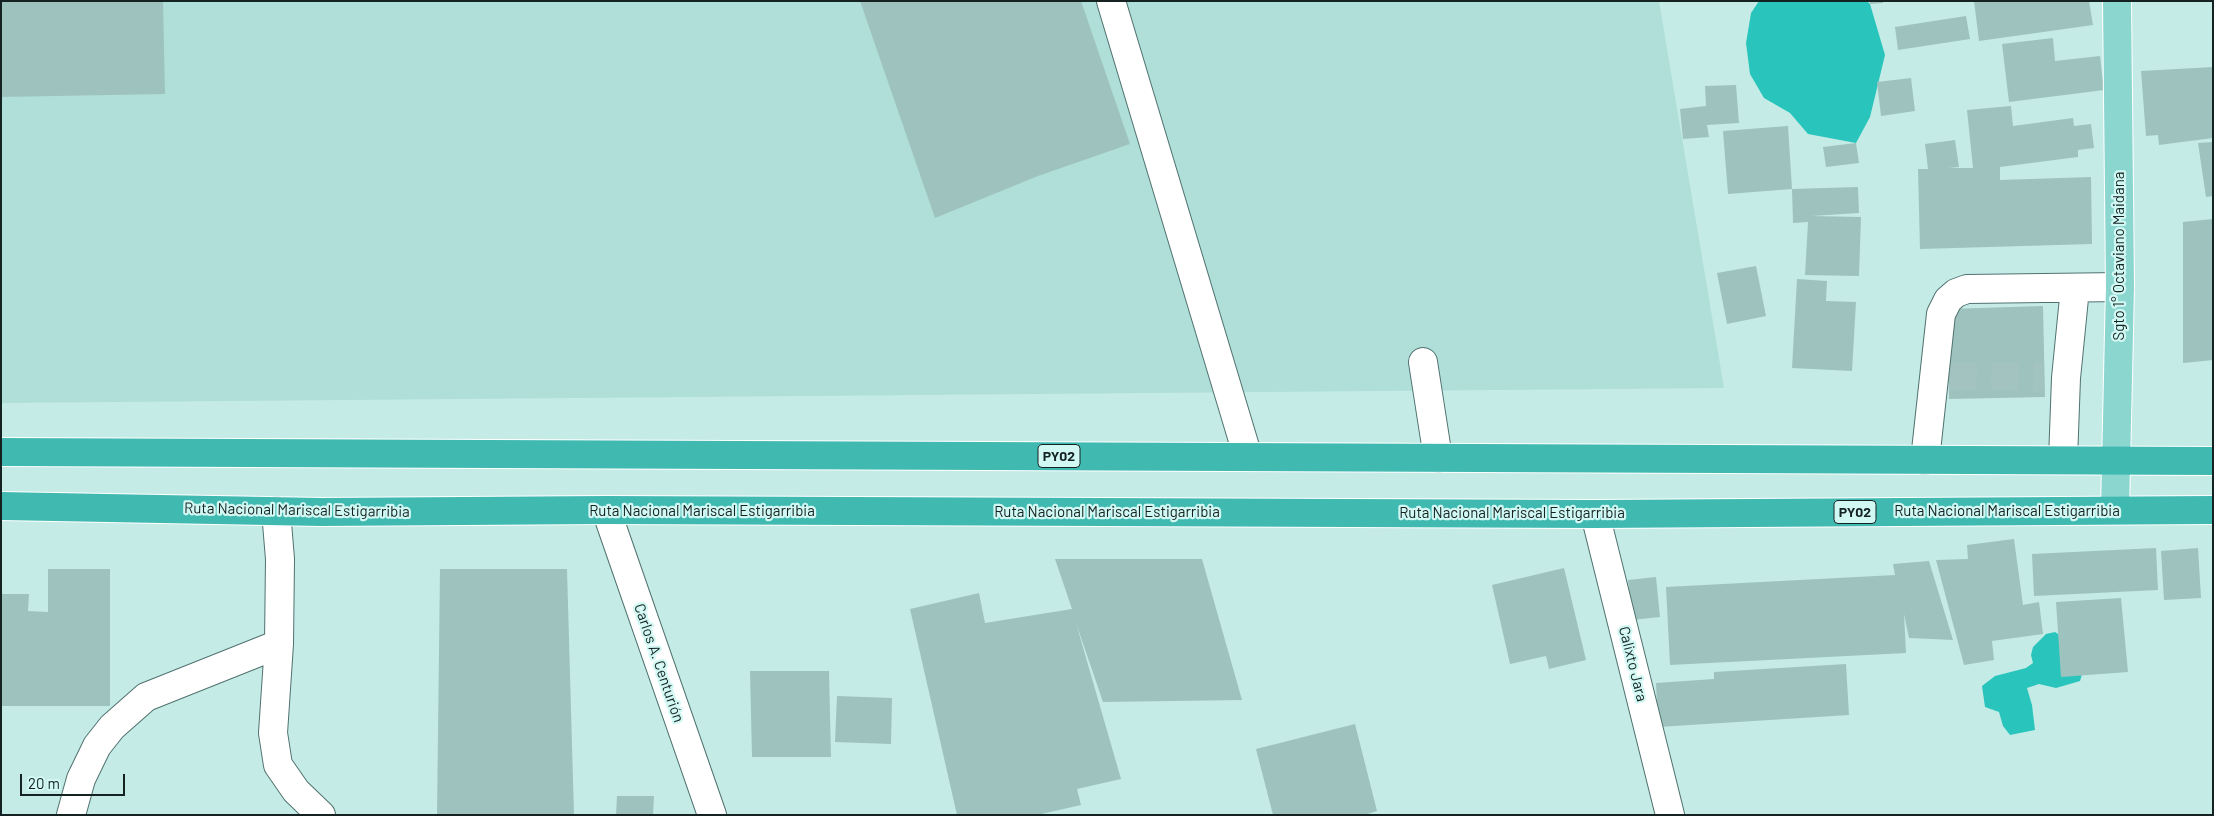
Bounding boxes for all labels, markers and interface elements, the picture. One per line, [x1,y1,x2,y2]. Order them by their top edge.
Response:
street label: Sgto 1° Octaviano Maidana [2110,172,2128,340]
road number: PY02 [1038,444,1080,468]
street label: Ruta Nacional Mariscal Estigarribia [184,499,410,521]
road number: PY02 [1834,501,1876,524]
street label: Ruta Nacional Mariscal Estigarribia [589,502,815,520]
street label: Ruta Nacional Mariscal Estigarribia [1894,502,2120,520]
street label: Ruta Nacional Mariscal Estigarribia [994,503,1220,521]
street label: Ruta Nacional Mariscal Estigarribia [1399,504,1625,522]
street label: Carlos A. Centurión [630,601,688,725]
street label: Calixto Jara [1615,625,1651,703]
scale bar [22,764,128,796]
text: 20 m [28,774,60,792]

